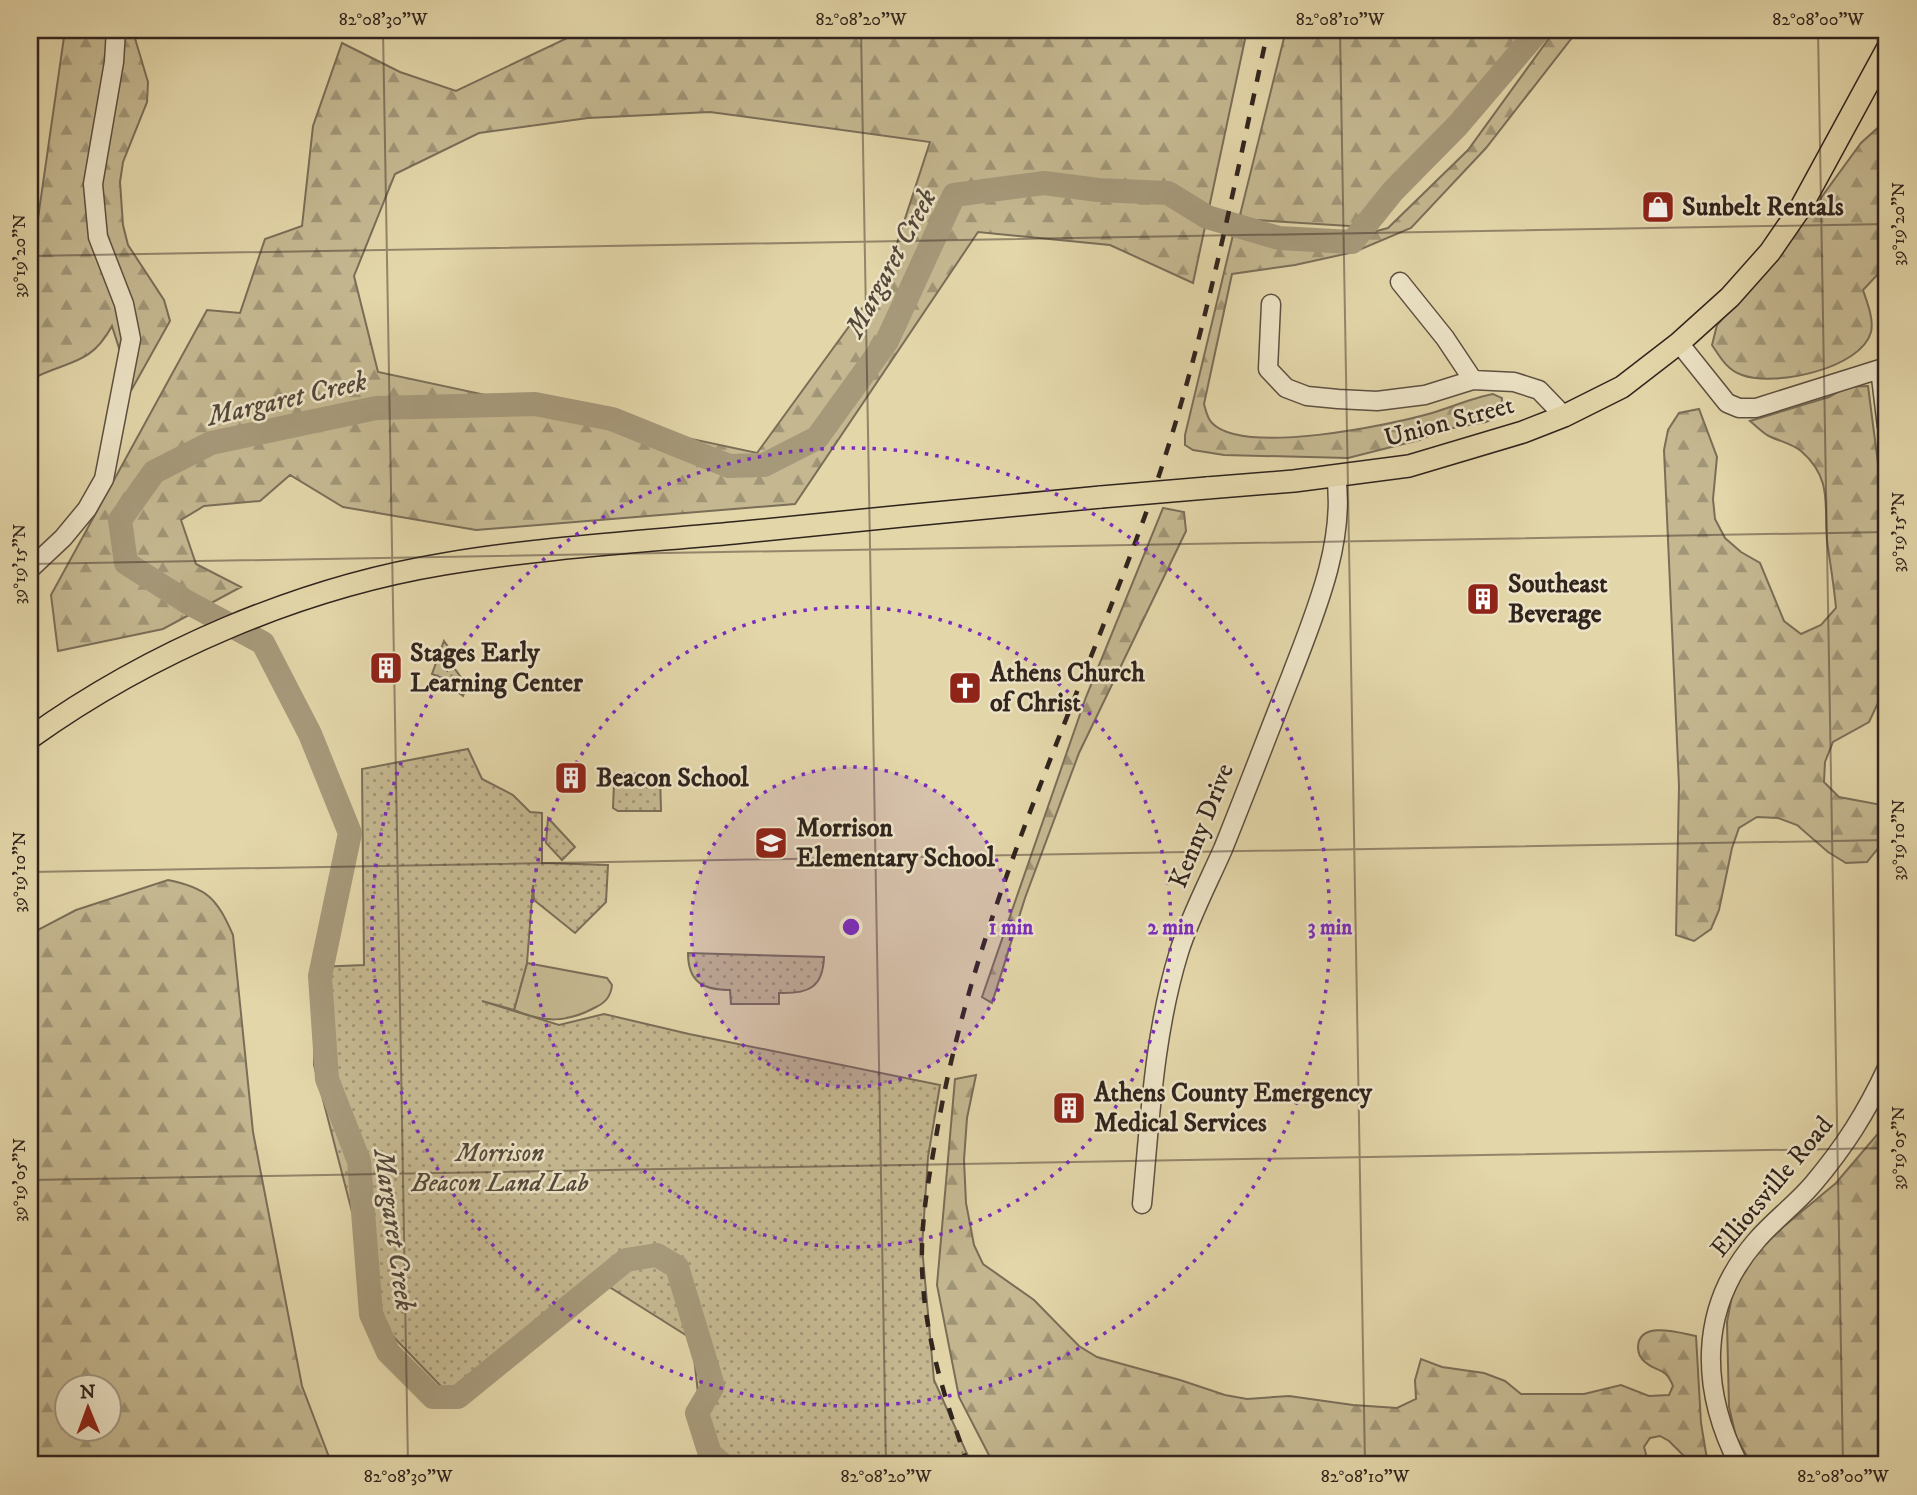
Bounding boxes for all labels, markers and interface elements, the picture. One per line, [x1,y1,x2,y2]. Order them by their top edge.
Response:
text: 82°08'30"W [339,9,428,31]
text: 82°08'20"W [816,9,907,31]
text: 82°08'10"W [1296,9,1385,31]
text: 82°08'00"W [1772,9,1864,31]
text: 39°19'20"N [1888,182,1910,266]
water label: Margaret Creek [836,183,945,345]
shop icon: Sunbelt Rentals [1639,188,1677,226]
place label: Sunbelt Rentals [1682,191,1844,224]
text: 39°19'20"N [9,214,31,298]
water label: Margaret Creek [202,364,370,435]
street label: Union Street [1380,389,1518,455]
text: 39°19'15"N [1888,491,1910,572]
text: 39°19'15"N [9,523,31,604]
place label: Southeast Beverage [1508,568,1608,631]
building icon: Southeast Beverage [1464,580,1502,618]
place label: Stages Early Learning Center [410,637,583,700]
building icon: Stages Early Learning Center [367,649,405,687]
place label: Athens Church of Christ [989,657,1145,720]
church icon: Athens Church of Christ [946,669,984,707]
building icon: Beacon School [552,759,590,797]
street label: Kenny Drive [1162,759,1242,893]
place label: Beacon School [596,762,750,795]
text: 39°19'10"N [1888,799,1910,881]
place label: Morrison Elementary School [796,812,996,875]
school or university icon: Morrison Elementary School [752,824,790,862]
text: 39°19'10"N [9,831,31,913]
centre of rings [839,915,863,939]
text: 1 min [989,915,1034,941]
text: 2 min [1148,915,1196,941]
text: 3 min [1308,915,1353,941]
place label: Athens County Emergency Medical Services [1093,1077,1373,1140]
building icon: Athens County Emergency Medical Services [1050,1089,1088,1127]
text: 39°19'05"N [1888,1106,1910,1190]
street label: Elliotsville Road [1703,1110,1841,1264]
park label: Morrison Beacon Land Lab [411,1137,589,1200]
text: 39°19'05"N [9,1138,31,1222]
water label: Margaret Creek [365,1145,423,1313]
north arrow [52,1372,122,1442]
text: N [80,1381,96,1404]
text: 82°08'30"W [364,1466,453,1488]
text: 82°08'20"W [841,1466,932,1488]
text: 82°08'10"W [1321,1466,1410,1488]
text: 82°08'00"W [1797,1466,1889,1488]

